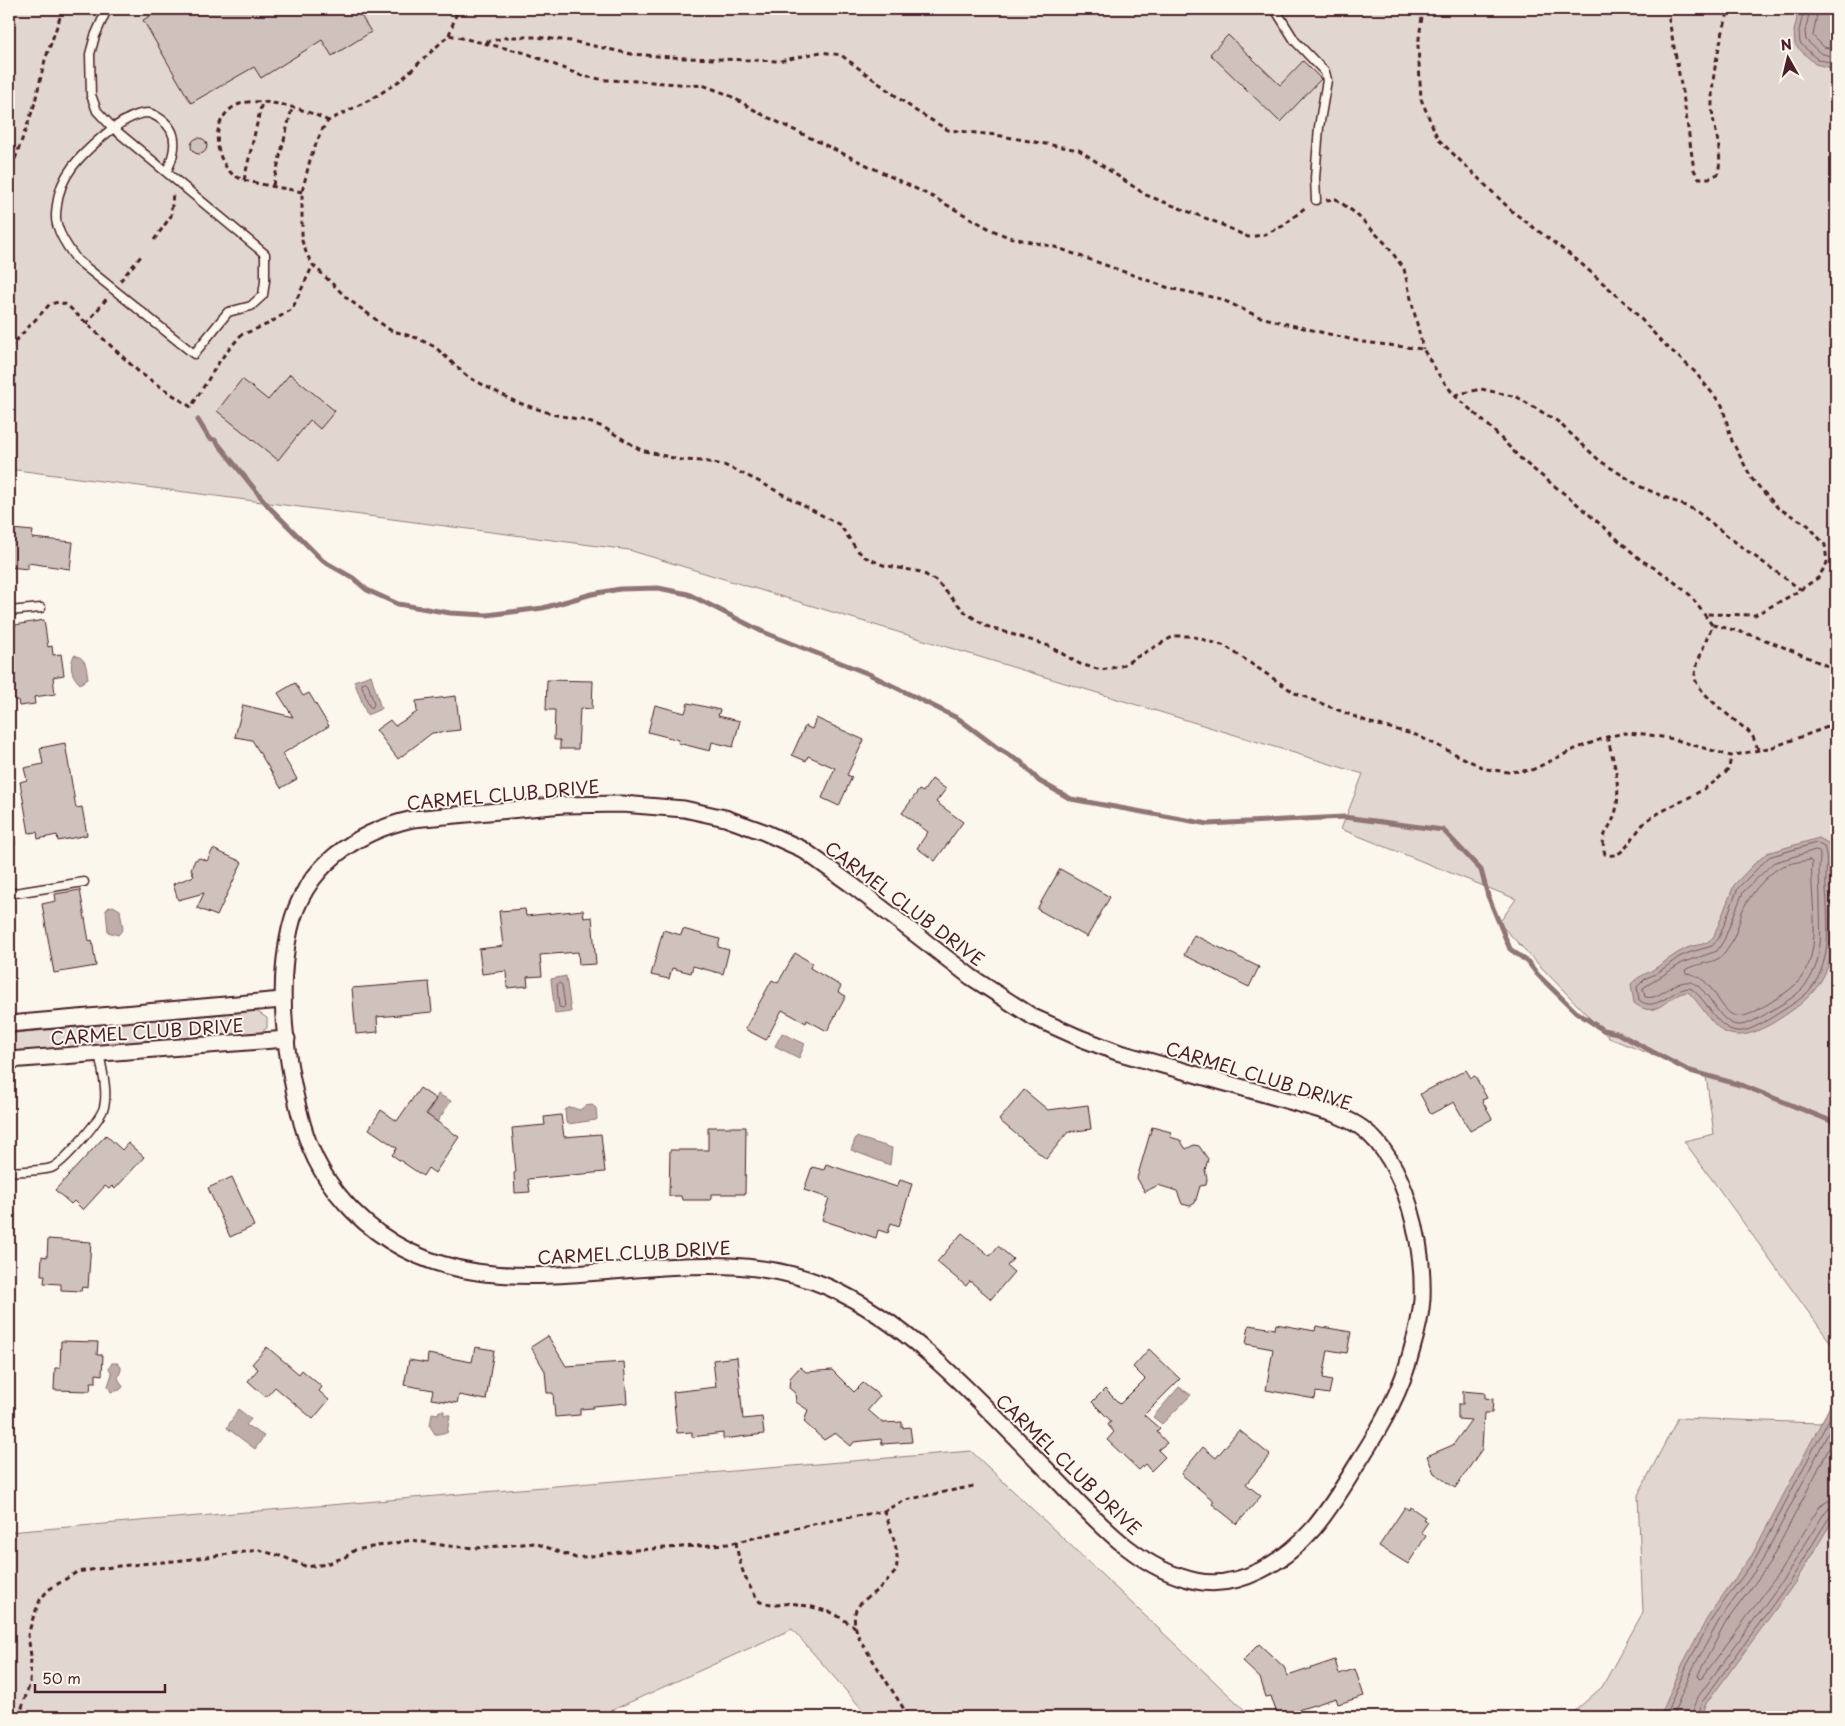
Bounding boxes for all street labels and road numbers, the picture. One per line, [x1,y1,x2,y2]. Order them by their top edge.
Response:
street label: CARMEL CLUB DRIVE [405,772,601,816]
street label: CARMEL CLUB DRIVE [820,834,990,972]
street label: CARMEL CLUB DRIVE [50,1011,244,1051]
street label: CARMEL CLUB DRIVE [1163,1034,1355,1116]
street label: CARMEL CLUB DRIVE [537,1233,731,1271]
street label: CARMEL CLUB DRIVE [990,1387,1148,1541]

